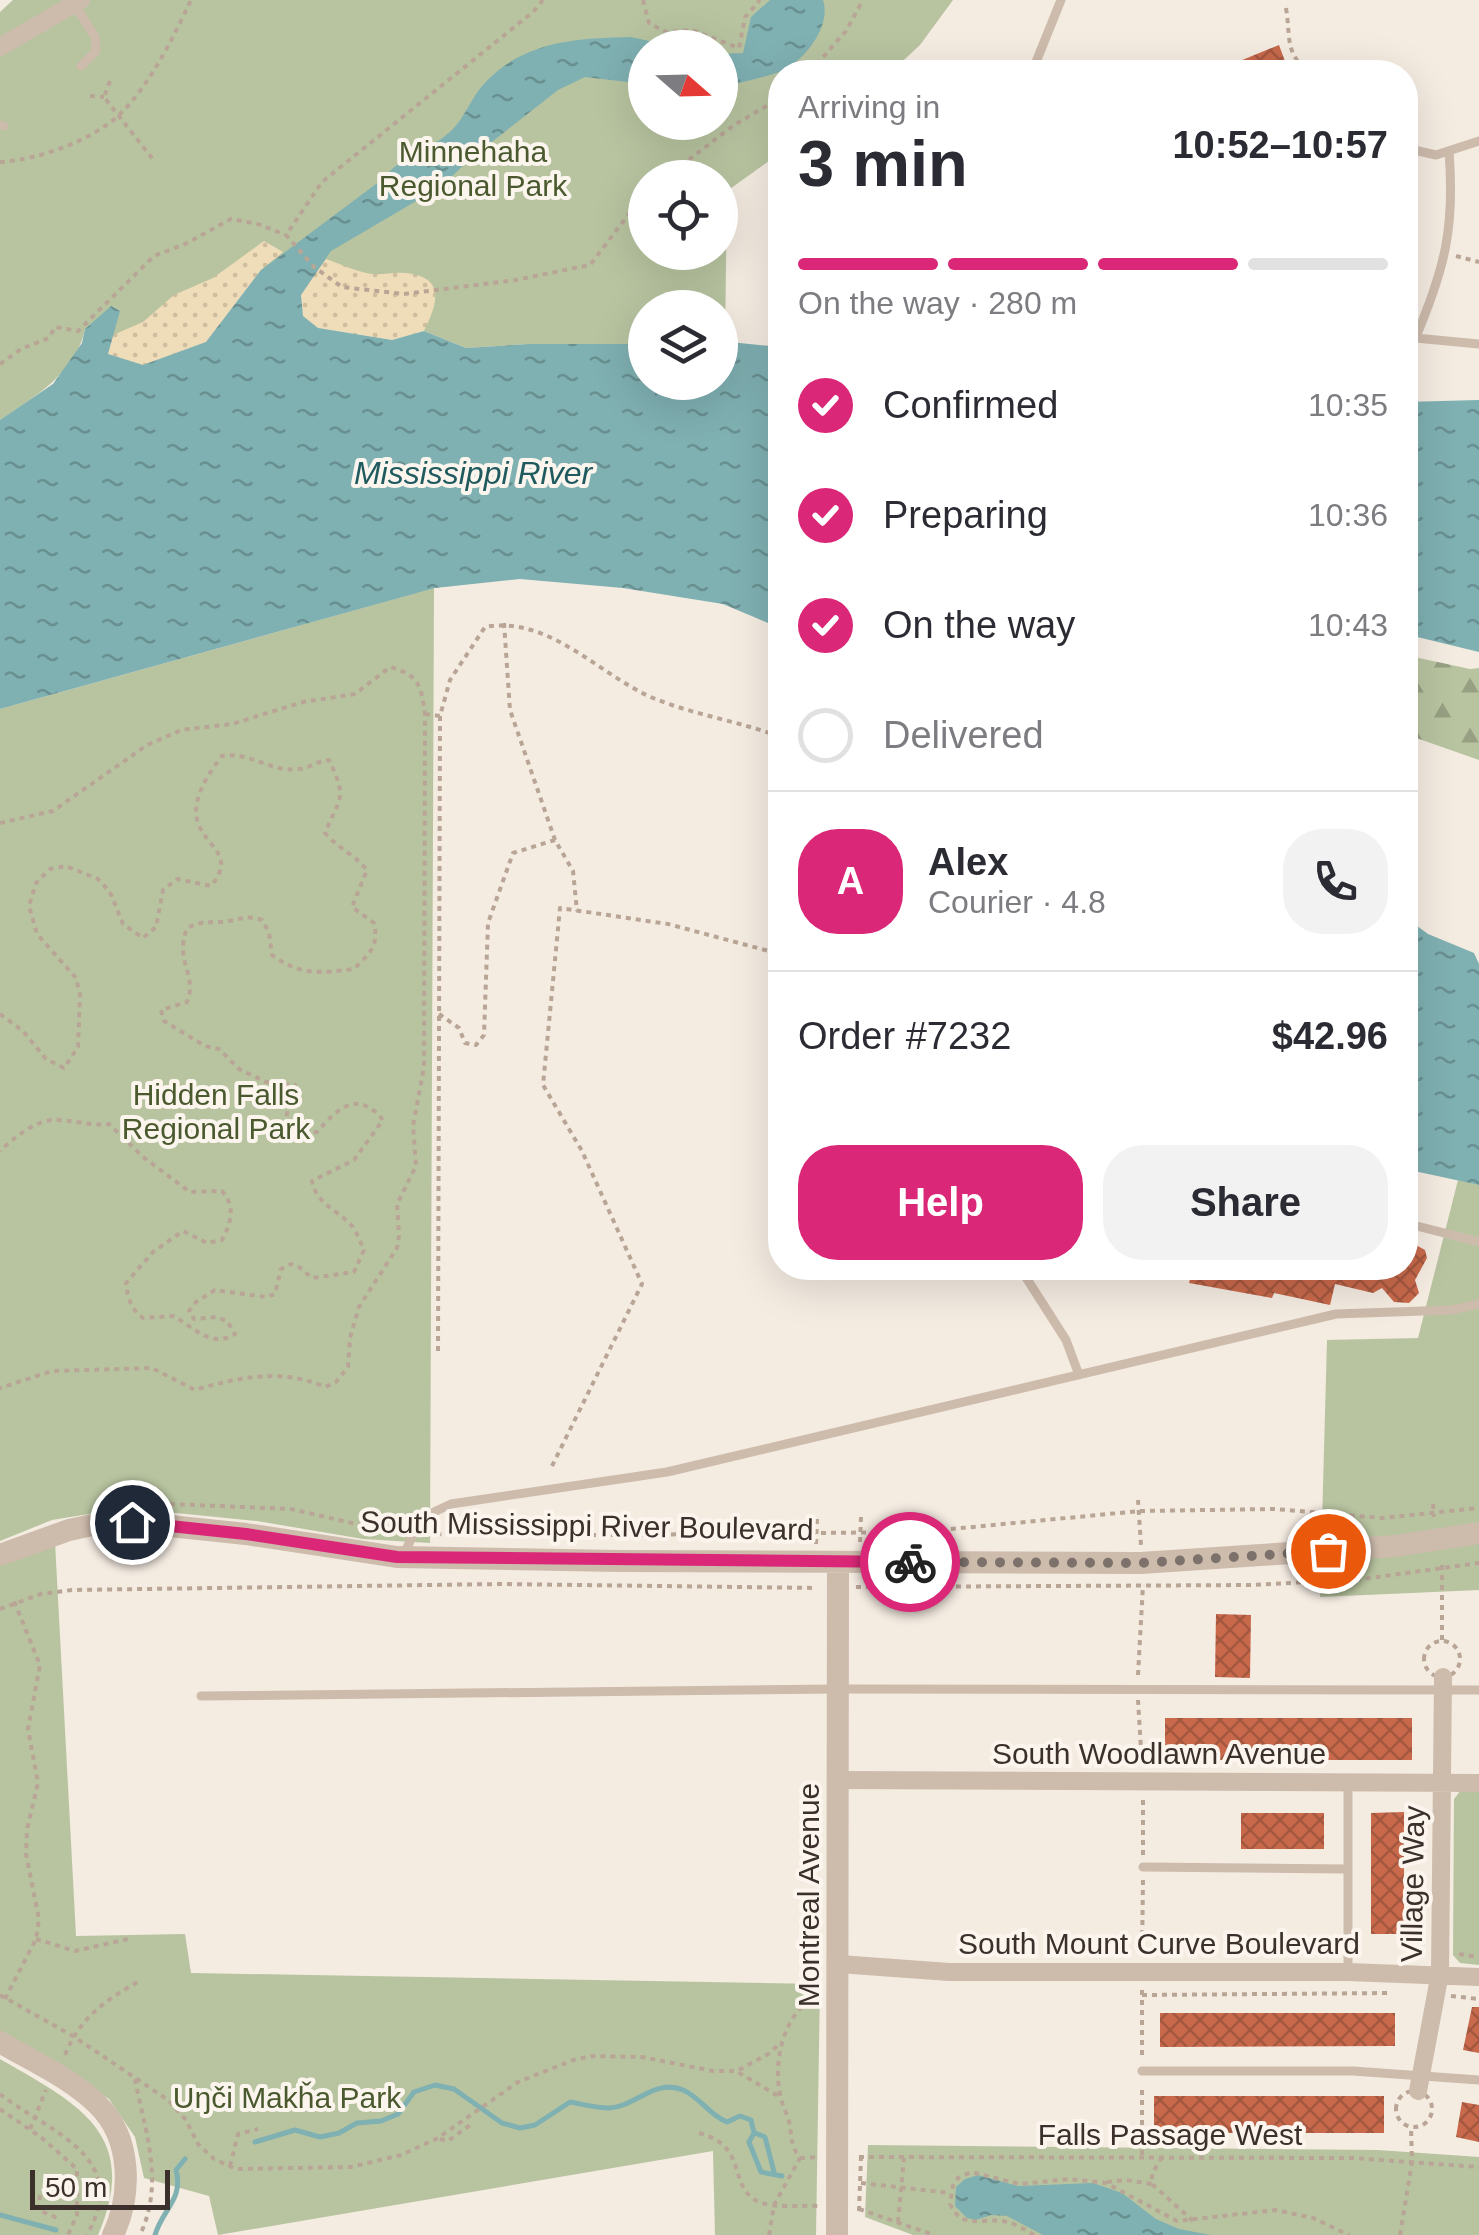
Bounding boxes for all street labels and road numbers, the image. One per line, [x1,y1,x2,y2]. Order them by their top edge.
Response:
street label: South Mississippi River Boulevard [360,1505,814,1546]
street label: South Woodlawn Avenue [992,1737,1326,1770]
street label: Montreal Avenue [792,1783,825,2007]
street label: Village Way [1395,1805,1430,1963]
street label: South Mount Curve Boulevard [958,1927,1360,1960]
street label: Falls Passage West [1038,2118,1303,2151]

